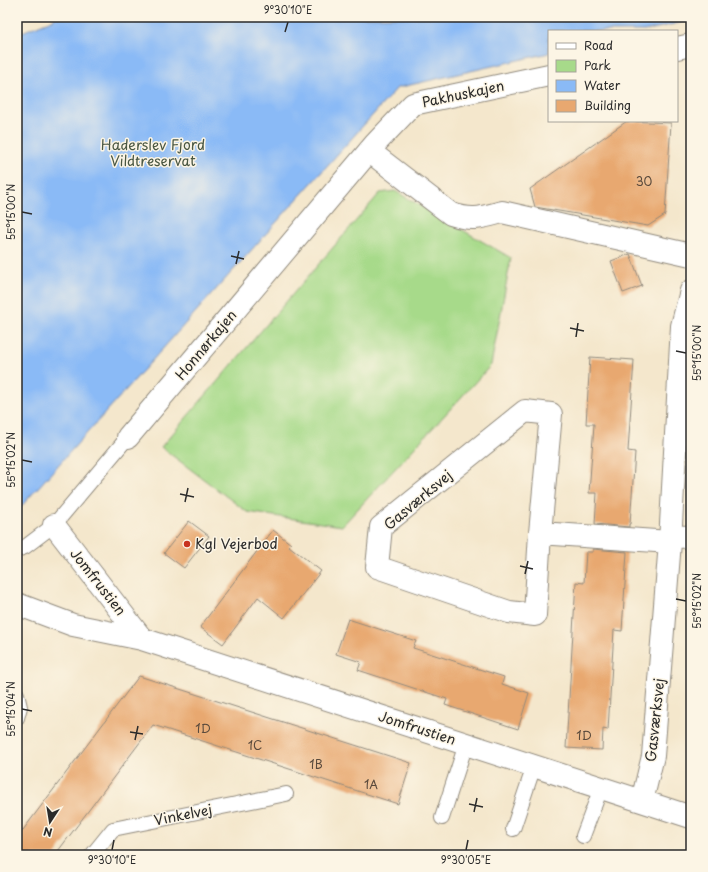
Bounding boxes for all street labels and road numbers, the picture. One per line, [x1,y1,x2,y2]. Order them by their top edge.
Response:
street label: Pakhuskajen [420,75,506,112]
street label: Honnørkajen [170,305,241,384]
street label: Gasværksvej [379,465,457,535]
street label: Jomfrustien [65,544,131,620]
street label: Gasværksvej [640,677,669,763]
street label: Jomfrustien [376,705,459,750]
street label: Vinkelvej [152,799,214,830]

